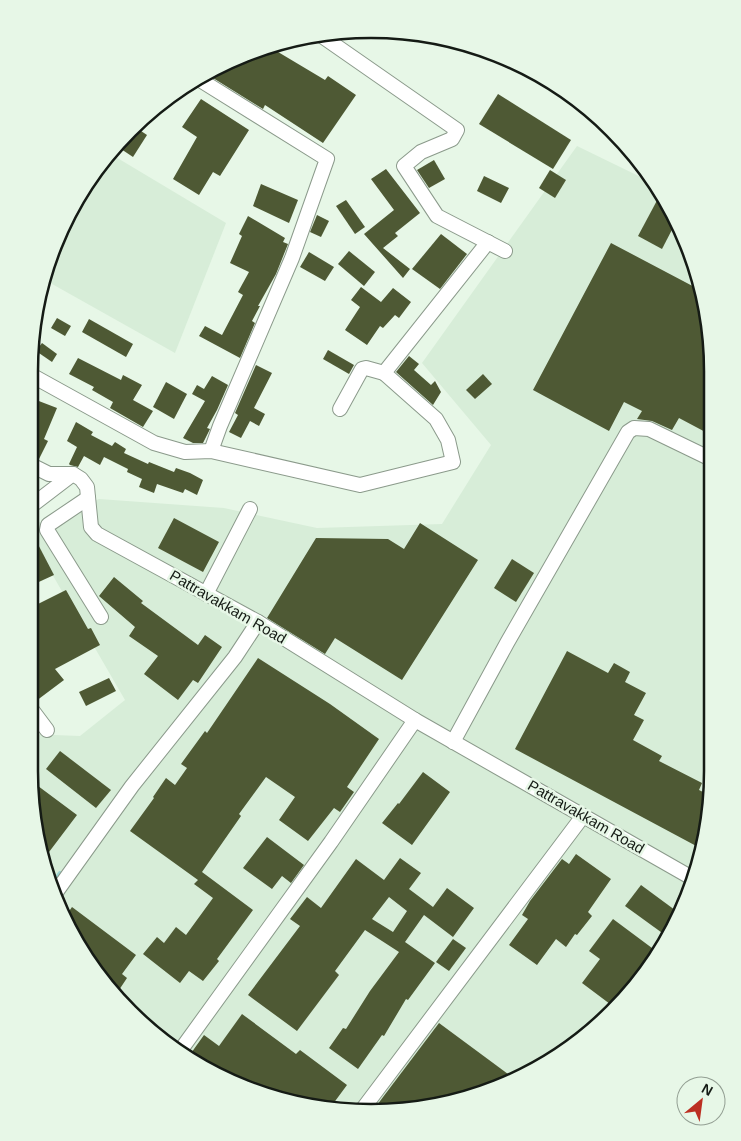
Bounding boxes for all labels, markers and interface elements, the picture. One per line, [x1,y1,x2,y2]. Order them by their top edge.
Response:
street label: Pattravakkam Road [167,566,290,647]
street label: Pattravakkam Road [525,776,648,857]
north arrow [676,1076,726,1126]
text: N [699,1080,716,1099]

